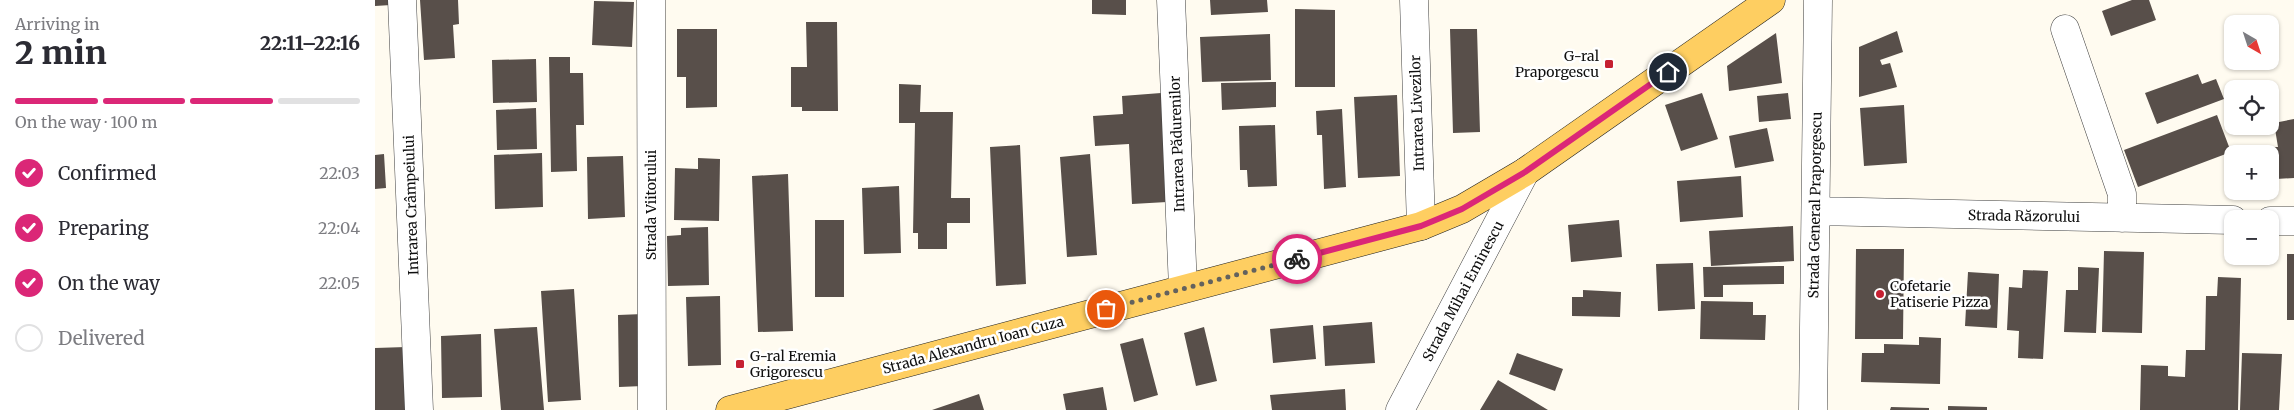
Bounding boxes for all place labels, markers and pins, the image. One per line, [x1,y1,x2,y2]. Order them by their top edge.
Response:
place label: G-ral Praporgescu [1515,47,1600,81]
pin [1647,51,1689,93]
marker: G-ral Praporgescu [1603,58,1615,70]
place label: Cofetarie Patiserie Pizza [1890,277,1989,311]
pin [1085,288,1127,330]
marker: Cofetarie Patiserie Pizza [1874,288,1886,300]
place label: G-ral Eremia Grigorescu [750,347,837,381]
marker: G-ral Eremia Grigorescu [734,358,746,370]

